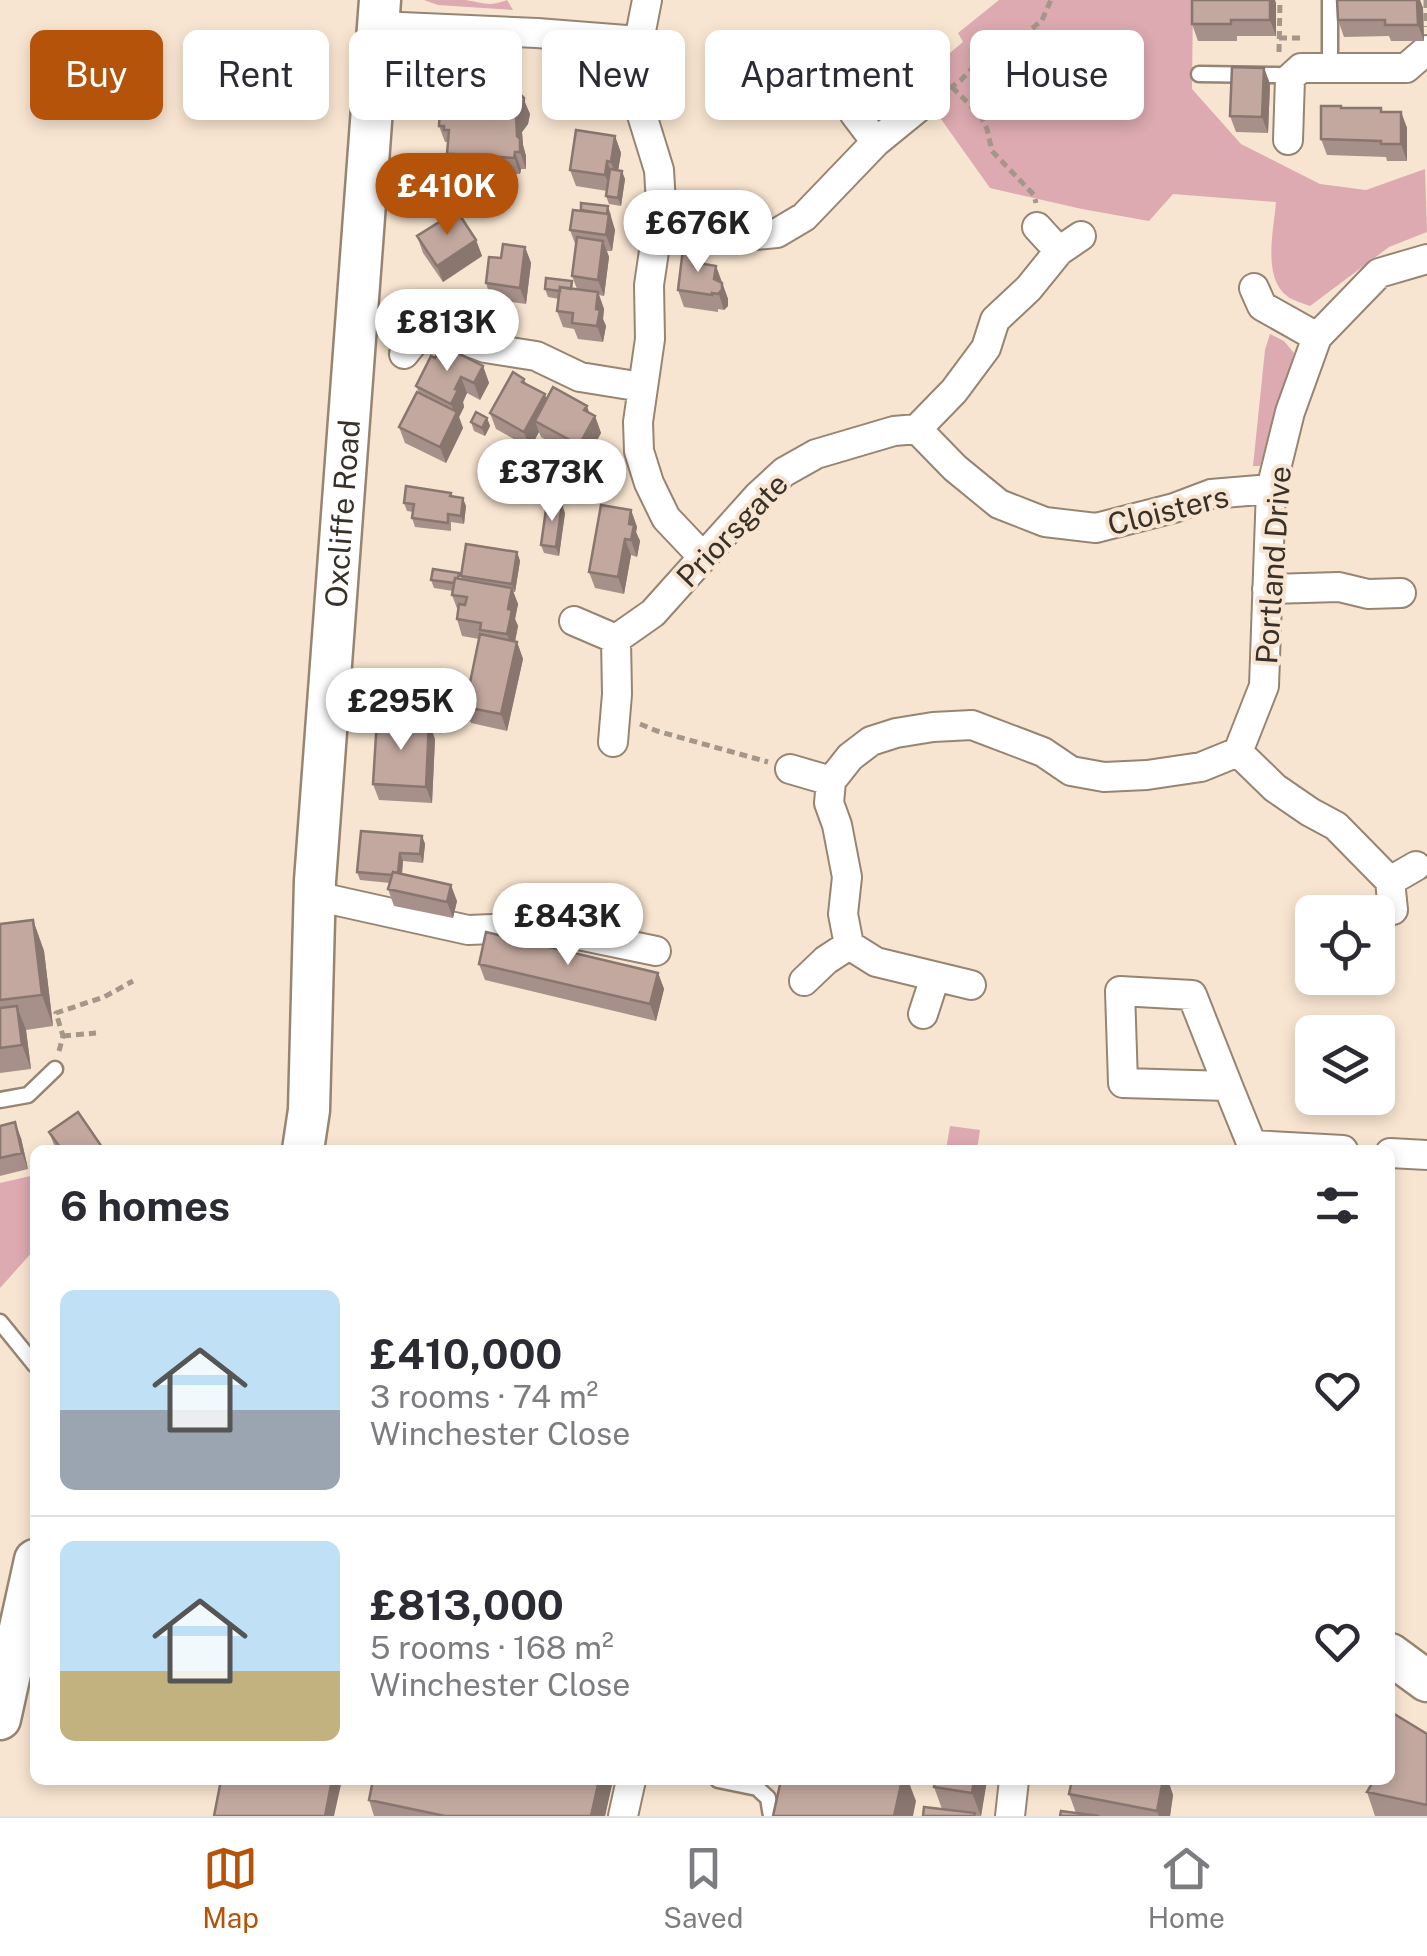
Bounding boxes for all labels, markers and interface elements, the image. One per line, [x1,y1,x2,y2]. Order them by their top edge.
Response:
chip: Buy [30,30,163,120]
chip: Rent [183,30,329,120]
chip: Filters [349,30,522,120]
chip: New [542,30,685,120]
chip: Apartment [705,30,950,120]
chip: House [970,30,1144,120]
pin: £410K [377,153,517,238]
text: £410K [398,167,497,204]
pin: £676K [628,190,768,275]
text: £676K [645,204,751,241]
pin: £813K [377,289,517,374]
text: £813K [397,303,497,340]
street label: Oxcliffe Road [317,418,367,609]
pin: £373K [482,439,622,524]
text: £373K [499,453,605,490]
street label: Portland Drive [1248,465,1298,665]
street label: Priorsgate [669,466,795,594]
street label: Cloisters [1104,478,1232,542]
pin: £295K [331,668,471,753]
text: £295K [348,682,454,719]
pin: £843K [498,883,638,968]
map controls [1295,895,1395,1115]
button: locate [1295,895,1395,995]
text: £843K [514,897,622,934]
button: layers [1295,1015,1395,1115]
icon: filters [1310,1178,1365,1233]
text: 6 homes [60,1181,230,1230]
text: £410,000 [370,1329,562,1378]
icon: home [140,1330,260,1450]
icon: heart [1310,1363,1365,1418]
text: 3 rooms · 74 m² [370,1378,598,1415]
text: Winchester Close [370,1415,630,1452]
text: £813,000 [370,1580,564,1629]
icon: home [140,1581,260,1701]
icon: heart [1310,1614,1365,1669]
text: 5 rooms · 168 m² [370,1629,614,1666]
text: Winchester Close [370,1666,630,1703]
tab: Map [202,1841,259,1934]
tab: Saved [663,1841,743,1934]
tab: Home [1148,1841,1225,1934]

